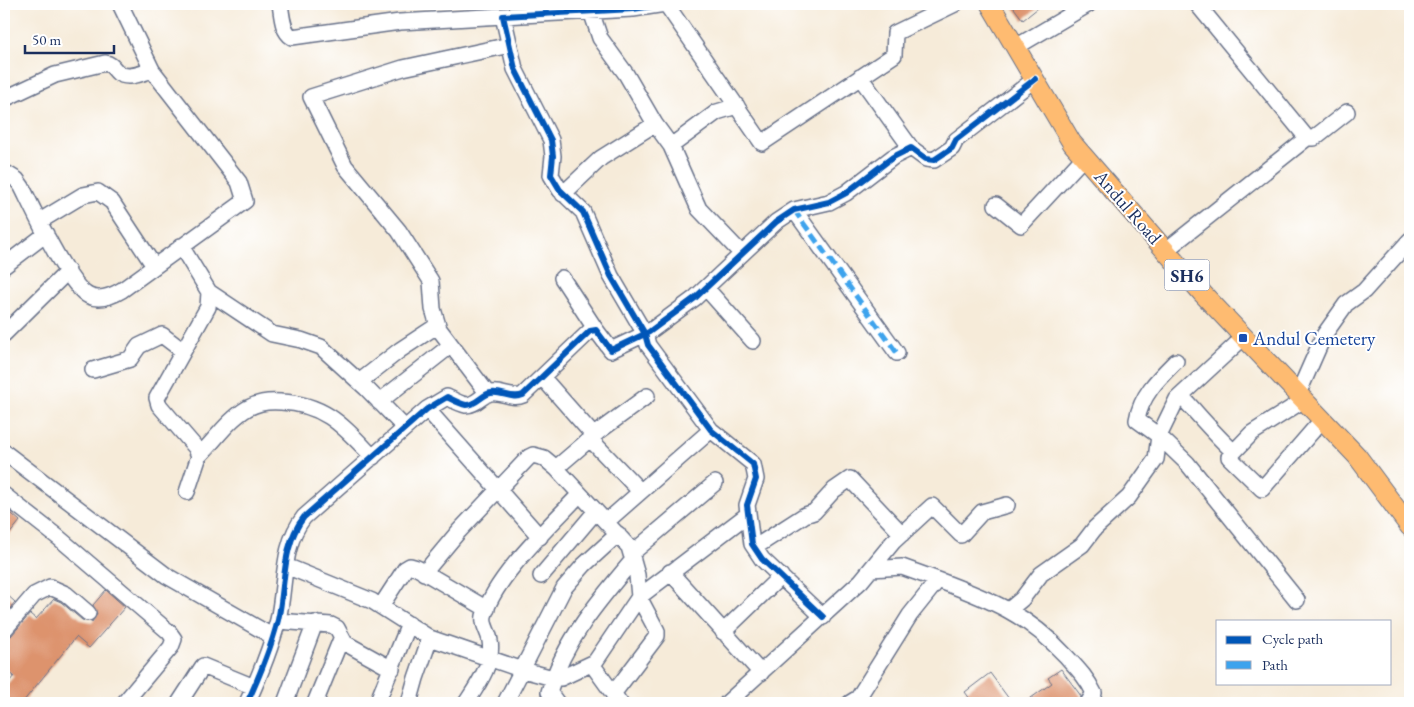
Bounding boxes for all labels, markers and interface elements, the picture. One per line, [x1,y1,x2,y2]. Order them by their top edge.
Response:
scale bar [25,22,114,54]
text: 50 m [32,30,61,49]
street label: Andul Road [1088,164,1168,250]
road number: SH6 [1164,260,1210,290]
place label: Andul Cemetery [1252,326,1376,351]
marker: Andul Cemetery [1237,332,1249,344]
legend [1216,620,1392,684]
text: Cycle path [1262,629,1324,648]
text: Path [1262,655,1288,674]

